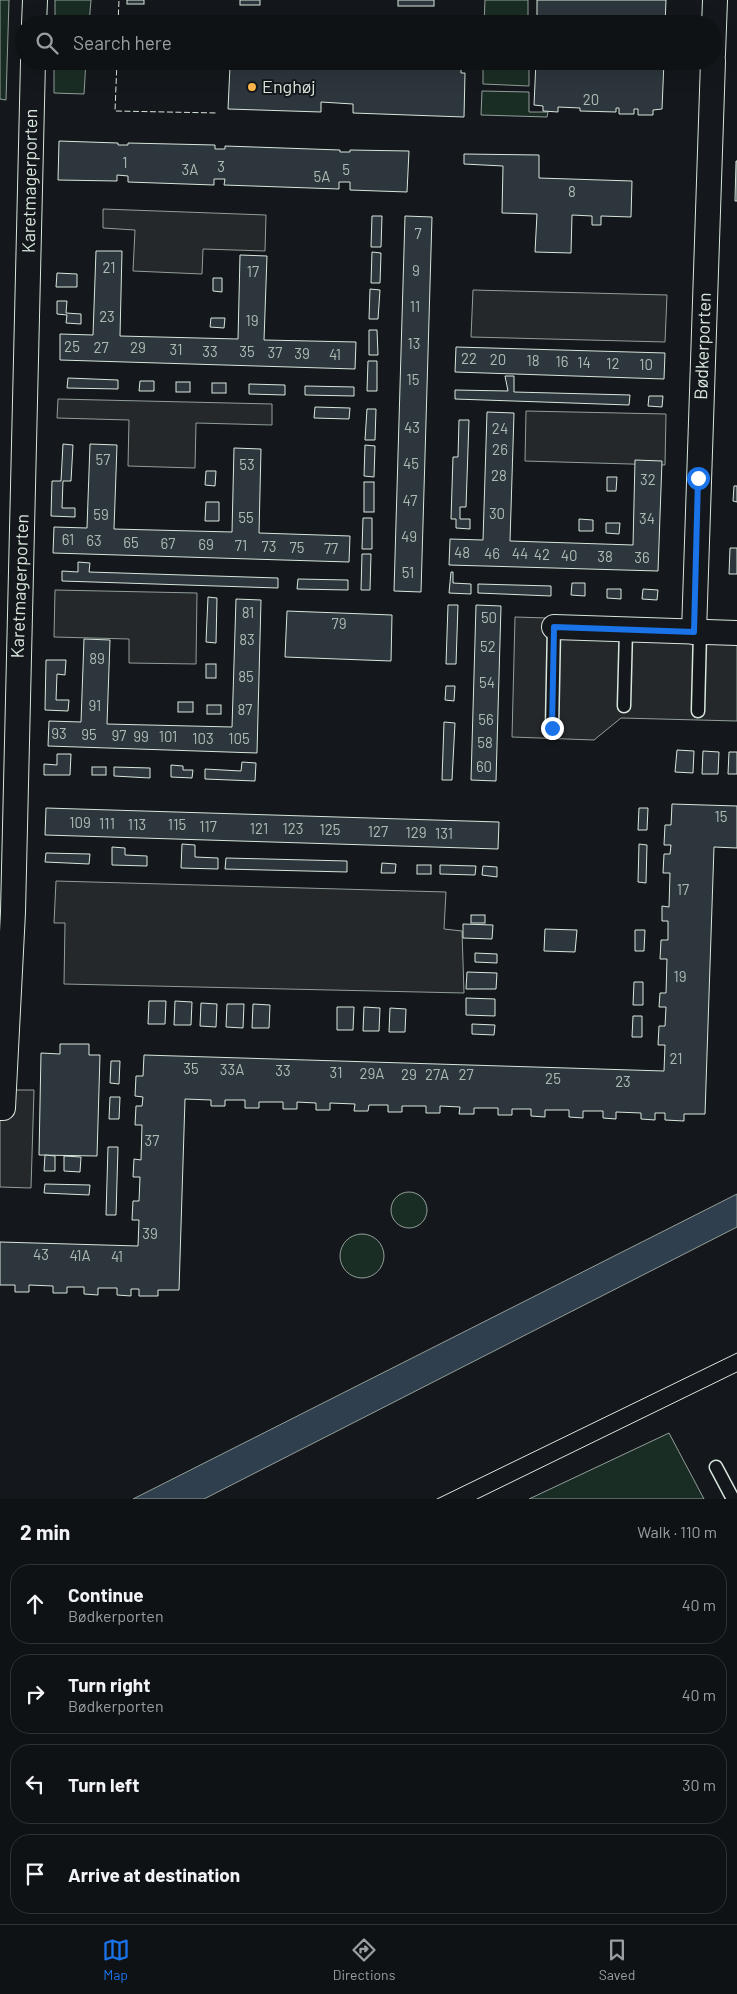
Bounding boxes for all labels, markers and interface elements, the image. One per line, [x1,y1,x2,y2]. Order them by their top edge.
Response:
search box [15,15,722,70]
icon: search [33,29,61,57]
text: Search here [73,31,172,54]
place label: Enghøj [262,75,316,97]
marker: Enghøj [246,81,258,93]
house number: 20 [583,90,599,108]
street label: Karetmagerporten [17,109,41,253]
house number: 1 [122,153,128,171]
house number: 3 [217,157,225,175]
house number: 3A [182,160,198,178]
house number: 5 [342,160,350,178]
house number: 5A [314,167,330,185]
house number: 8 [568,182,576,200]
house number: 7 [414,224,422,242]
house number: 21 [102,258,116,276]
house number: 9 [412,261,420,279]
house number: 17 [247,262,259,280]
street label: Bødkerporten [689,292,715,400]
house number: 11 [410,297,420,315]
house number: 23 [99,307,115,325]
house number: 19 [245,311,259,329]
house number: 13 [408,334,420,352]
house number: 25 [64,337,80,355]
house number: 27 [93,338,109,356]
house number: 29 [130,338,146,356]
house number: 31 [170,340,182,358]
house number: 33 [202,342,218,360]
house number: 35 [239,342,255,360]
house number: 37 [268,343,282,361]
house number: 39 [294,344,310,362]
house number: 41 [329,345,341,363]
house number: 22 [461,349,477,367]
house number: 20 [490,350,506,368]
house number: 18 [526,351,540,369]
house number: 16 [556,352,568,370]
house number: 14 [577,353,591,371]
house number: 12 [606,354,620,372]
house number: 10 [639,355,653,373]
house number: 15 [407,370,419,388]
house number: 43 [404,418,420,436]
house number: 24 [492,419,508,437]
house number: 26 [492,440,508,458]
house number: 57 [96,450,110,468]
house number: 45 [403,454,419,472]
house number: 53 [239,455,255,473]
house number: 28 [491,466,507,484]
route start [687,467,710,490]
house number: 32 [640,470,656,488]
house number: 47 [403,491,417,509]
house number: 30 [489,504,505,522]
house number: 59 [93,505,109,523]
house number: 55 [238,508,254,526]
house number: 34 [639,509,655,527]
street label: Karetmagerporten [5,513,33,659]
house number: 49 [401,527,417,545]
house number: 61 [62,530,74,548]
house number: 63 [86,531,102,549]
house number: 65 [123,533,139,551]
house number: 67 [161,534,175,552]
house number: 69 [198,535,214,553]
house number: 71 [235,536,247,554]
house number: 73 [262,537,276,555]
house number: 75 [290,538,304,556]
house number: 77 [324,539,338,557]
house number: 48 [454,543,470,561]
house number: 46 [484,544,500,562]
house number: 44 [512,544,528,562]
house number: 42 [534,545,550,563]
house number: 40 [561,546,577,564]
house number: 38 [597,547,613,565]
house number: 36 [634,548,650,566]
house number: 51 [402,563,414,581]
house number: 81 [242,603,254,621]
house number: 50 [481,608,497,626]
house number: 79 [332,614,346,632]
house number: 83 [239,630,255,648]
house number: 52 [480,637,496,655]
house number: 89 [89,649,105,667]
house number: 85 [238,667,254,685]
house number: 54 [479,673,495,691]
house number: 91 [89,696,101,714]
house number: 87 [238,700,252,718]
house number: 56 [478,710,494,728]
route end [541,717,564,740]
house number: 93 [51,724,67,742]
house number: 95 [81,725,97,743]
house number: 97 [112,726,126,744]
house number: 99 [133,727,149,745]
house number: 101 [159,727,177,745]
house number: 103 [192,729,214,747]
house number: 105 [228,729,250,747]
house number: 58 [477,733,493,751]
house number: 60 [476,757,492,775]
house number: 15 [715,807,727,825]
house number: 109 [69,813,91,831]
house number: 111 [99,814,115,832]
house number: 113 [128,815,146,833]
house number: 115 [168,815,186,833]
house number: 117 [199,817,217,835]
house number: 121 [250,819,268,837]
house number: 123 [283,819,303,837]
house number: 125 [319,820,341,838]
house number: 127 [368,822,388,840]
house number: 129 [405,823,427,841]
house number: 131 [435,824,453,842]
house number: 17 [677,880,689,898]
house number: 19 [673,967,687,985]
house number: 21 [669,1049,683,1067]
house number: 35 [183,1059,199,1077]
house number: 33A [220,1060,244,1078]
house number: 33 [275,1061,291,1079]
house number: 31 [330,1063,342,1081]
house number: 29A [360,1064,384,1082]
house number: 29 [401,1065,417,1083]
house number: 27A [425,1065,449,1083]
house number: 27 [458,1065,474,1083]
house number: 25 [545,1069,561,1087]
house number: 23 [615,1072,631,1090]
house number: 37 [145,1131,159,1149]
house number: 39 [142,1224,158,1242]
house number: 43 [33,1245,49,1263]
house number: 41A [69,1246,91,1264]
house number: 41 [111,1247,123,1265]
text: 2 min [20,1519,70,1544]
text: Walk · 110 m [637,1522,717,1541]
text: Continue [68,1583,144,1606]
icon: ahead [21,1590,49,1618]
text: 40 m [682,1595,716,1614]
text: Bødkerporten [68,1606,164,1625]
text: Turn right [68,1673,150,1696]
icon: right [21,1680,49,1708]
text: 40 m [682,1685,716,1704]
text: Bødkerporten [68,1696,164,1715]
icon: left [21,1770,49,1798]
text: Turn left [68,1773,139,1796]
text: 30 m [682,1775,716,1794]
icon: arrive [21,1860,49,1888]
text: Arrive at destination [68,1863,240,1886]
tab: Map [102,1936,130,1983]
tab: Directions [333,1936,395,1983]
tab: Saved [599,1936,635,1983]

